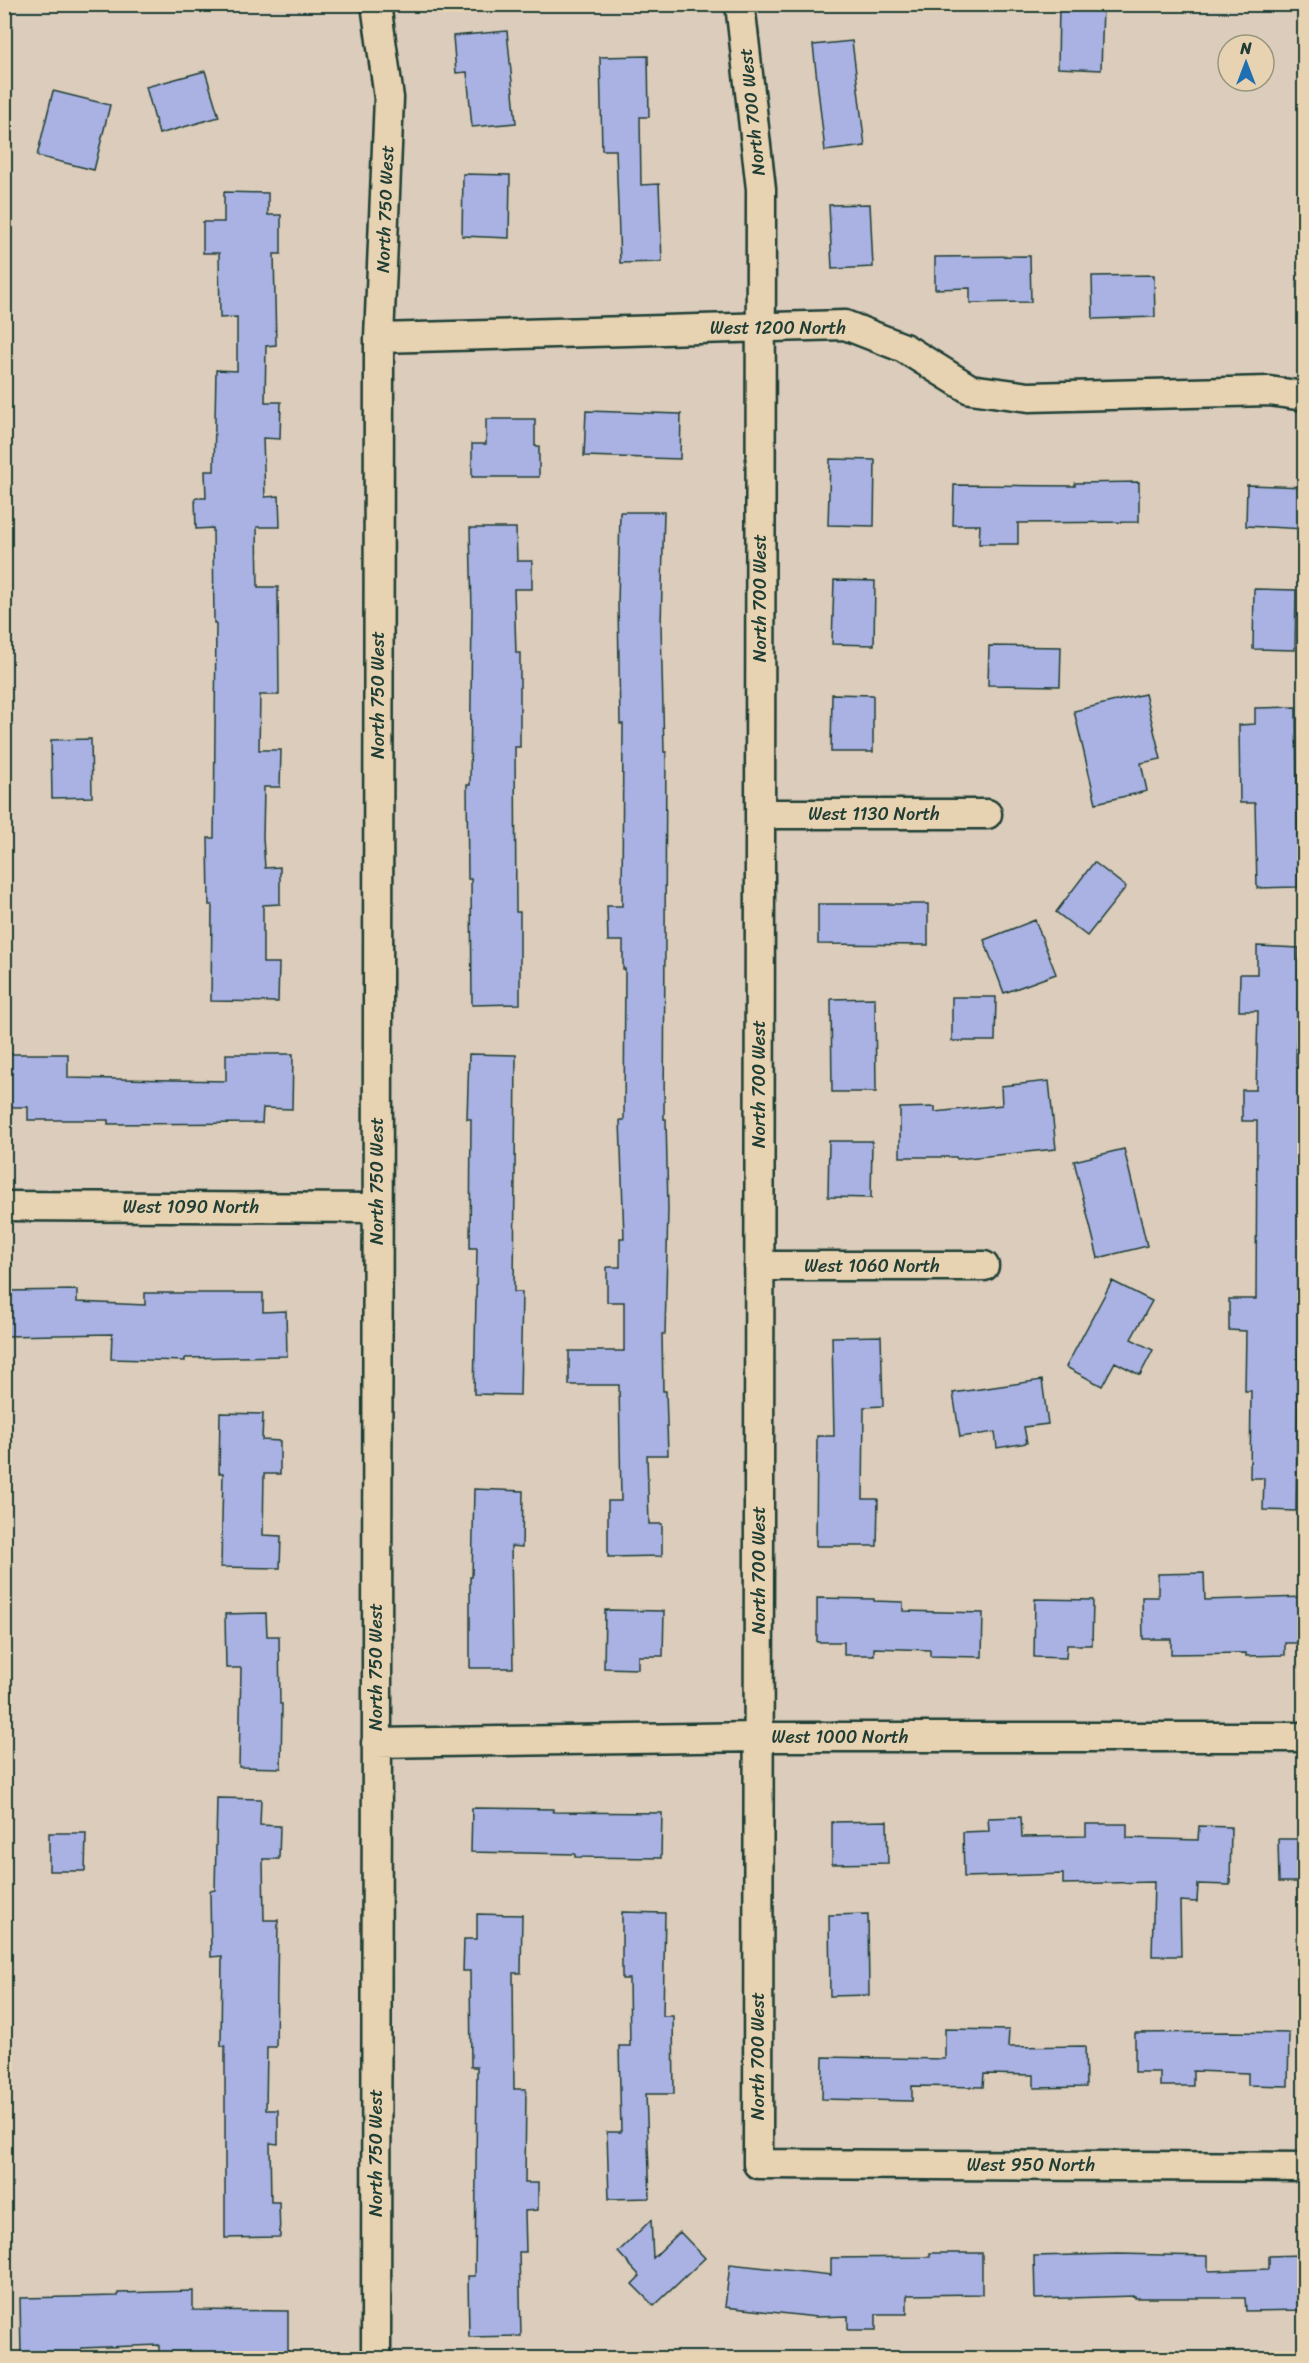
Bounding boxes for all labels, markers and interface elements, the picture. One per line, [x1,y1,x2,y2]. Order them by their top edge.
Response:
north arrow [1216,33,1276,93]
text: N [1239,34,1252,63]
street label: North 700 West [729,47,775,177]
street label: North 750 West [367,145,403,273]
street label: West 1200 North [710,312,846,344]
street label: North 700 West [744,534,776,662]
street label: North 750 West [362,631,394,759]
street label: West 1130 North [808,798,940,830]
street label: North 700 West [743,1020,775,1148]
street label: North 750 West [361,1117,393,1245]
street label: West 1090 North [123,1191,259,1223]
street label: West 1060 North [804,1250,940,1282]
street label: North 700 West [743,1506,775,1634]
street label: North 750 West [360,1603,392,1731]
street label: West 1000 North [772,1721,908,1753]
street label: North 700 West [742,1992,774,2120]
street label: North 750 West [360,2089,392,2217]
street label: West 950 North [967,2149,1095,2181]

